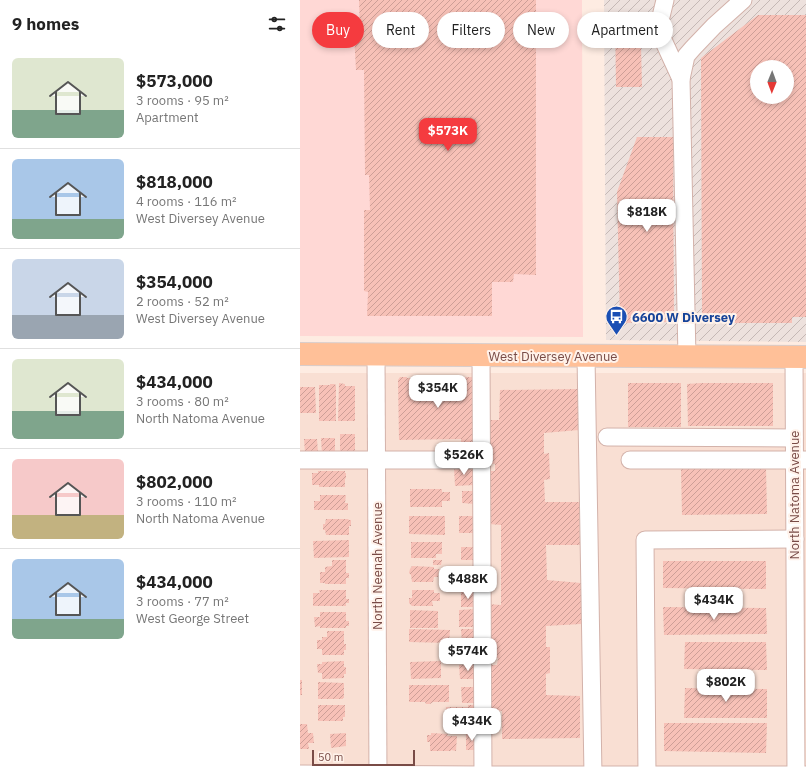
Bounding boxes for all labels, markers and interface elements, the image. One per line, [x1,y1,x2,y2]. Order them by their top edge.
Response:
chip: Buy [312,12,364,48]
chip: Rent [372,12,429,48]
chip: Filters [437,12,505,48]
chip: New [513,12,569,48]
chip: Apartment [577,12,673,48]
text: 9 homes [12,13,79,35]
icon: filters [266,13,288,35]
north arrow [750,60,794,104]
map controls [750,60,794,104]
text: $573,000 [136,70,213,92]
icon: home [44,74,92,122]
text: 3 rooms · 95 m² [136,92,229,109]
text: Apartment [136,109,199,126]
pin: $573K [420,118,476,152]
text: $573K [428,122,468,139]
text: $818,000 [136,171,213,193]
icon: home [44,175,92,223]
text: 4 rooms · 116 m² [136,193,237,210]
pin: $818K [619,199,675,233]
text: $818K [627,203,667,220]
text: West Diversey Avenue [136,210,265,227]
text: $354,000 [136,271,213,293]
icon: home [44,275,92,323]
text: 2 rooms · 52 m² [136,293,229,310]
bus stop icon: 6600 W Diversey [603,304,629,337]
place label: 6600 W Diversey [632,309,735,326]
text: West Diversey Avenue [136,310,265,327]
street label: West Diversey Avenue [489,348,617,365]
text: $434,000 [136,371,213,393]
icon: home [44,375,92,423]
pin: $354K [410,375,466,409]
text: $354K [418,379,458,396]
text: 3 rooms · 80 m² [136,393,229,410]
text: North Natoma Avenue [136,410,265,427]
street label: North Natoma Avenue [786,431,803,560]
pin: $526K [436,442,492,476]
text: $526K [444,446,484,463]
text: $802,000 [136,471,213,493]
icon: home [44,475,92,523]
text: 3 rooms · 110 m² [136,493,237,510]
street label: North Neenah Avenue [369,502,386,630]
text: North Natoma Avenue [136,510,265,527]
pin: $488K [440,566,496,600]
text: $488K [448,570,488,587]
text: $434,000 [136,571,213,593]
icon: home [44,575,92,623]
pin: $434K [686,587,742,621]
text: $434K [694,591,734,608]
text: 3 rooms · 77 m² [136,593,229,610]
text: West George Street [136,610,249,627]
pin: $574K [440,638,496,672]
text: $574K [448,642,488,659]
pin: $802K [698,669,754,703]
text: $802K [706,673,746,690]
pin: $434K [444,708,500,742]
text: $434K [452,712,492,729]
scale bar [312,748,415,767]
text: 50 m [318,750,343,764]

